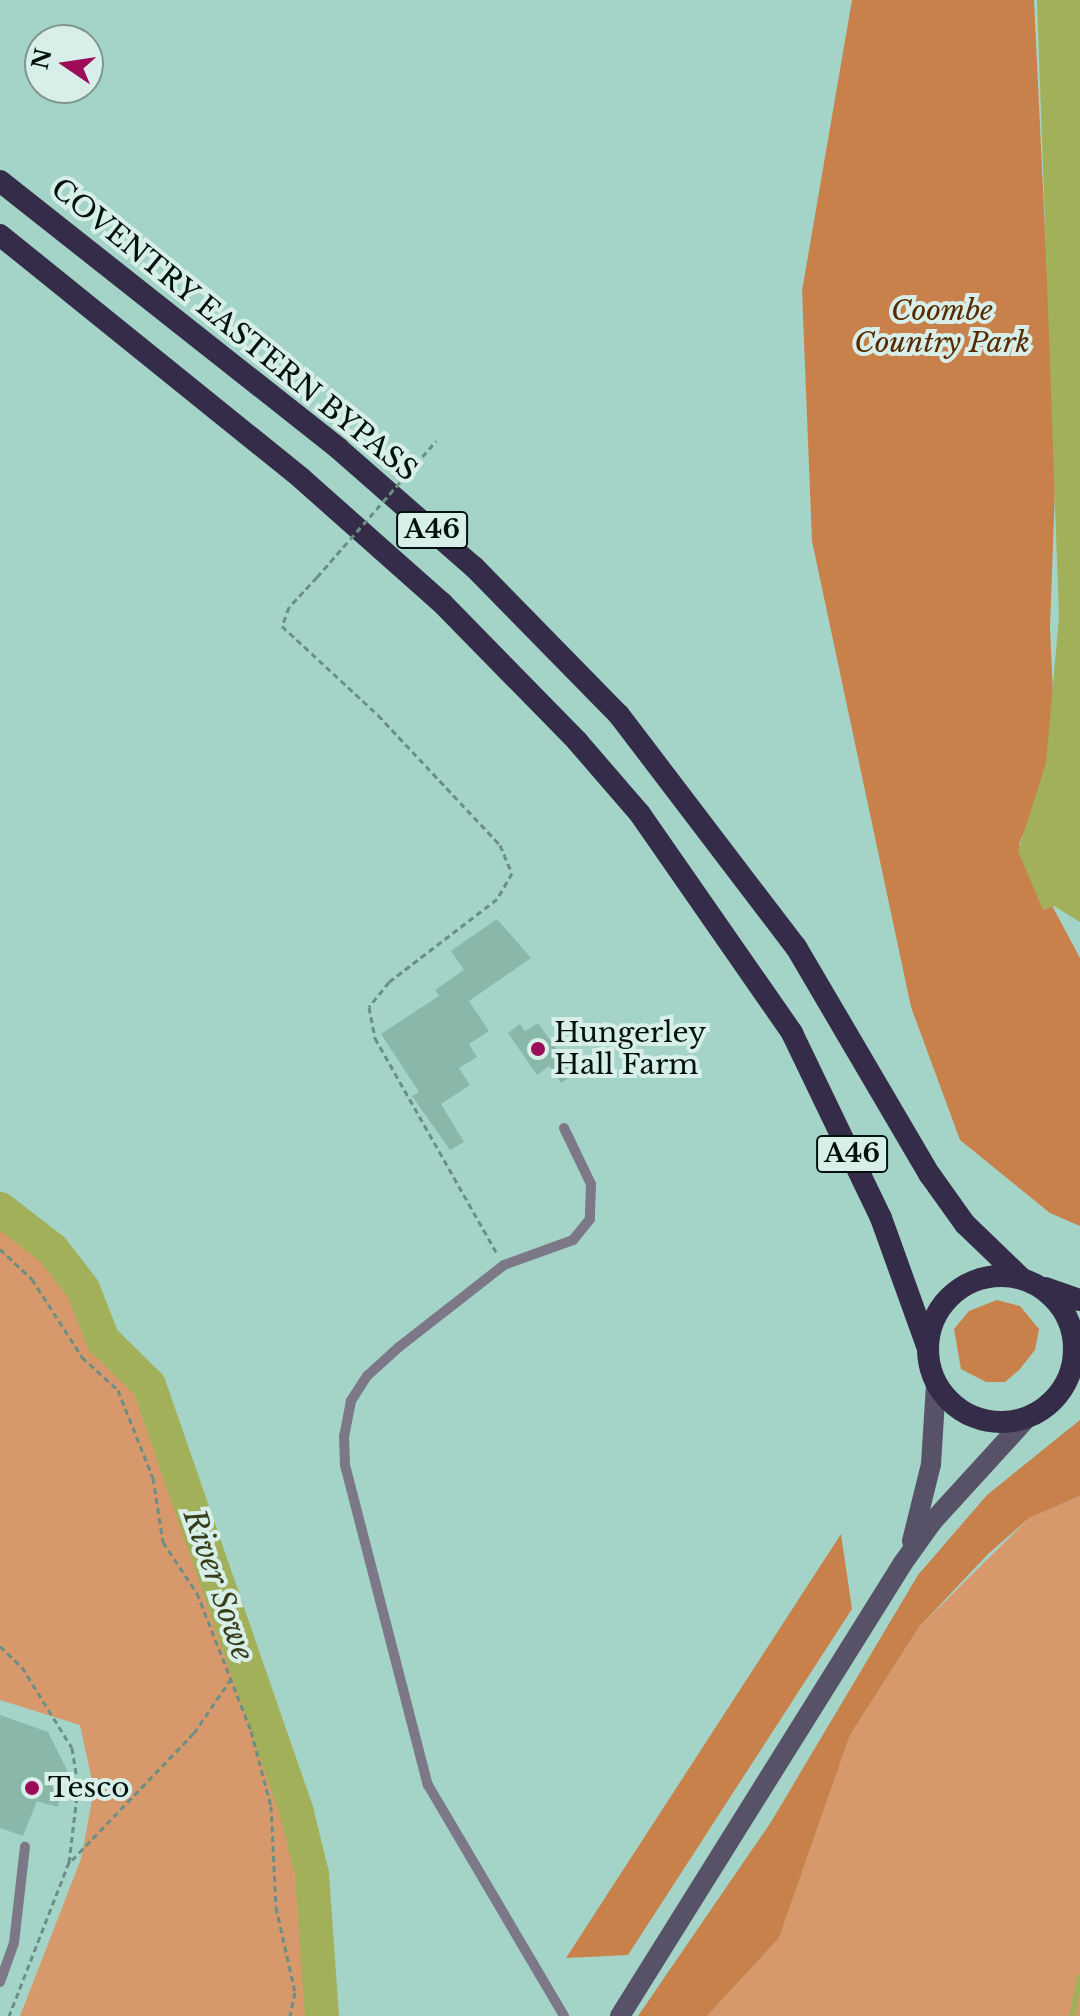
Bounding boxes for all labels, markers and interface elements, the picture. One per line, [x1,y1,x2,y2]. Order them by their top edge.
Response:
north arrow [24,24,104,104]
text: N [27,46,58,72]
street label: COVENTRY EASTERN BYPASS [44,172,424,488]
park label: Coombe Country Park [854,294,1030,360]
road number: A46 [396,508,468,552]
place label: Hungerley Hall Farm [554,1016,706,1082]
marker: Hungerley Hall Farm [529,1040,547,1058]
road number: A46 [816,1132,888,1176]
water label: River Sowe [175,1504,261,1666]
place label: Tesco [48,1771,130,1805]
marker: Tesco [23,1779,41,1797]

